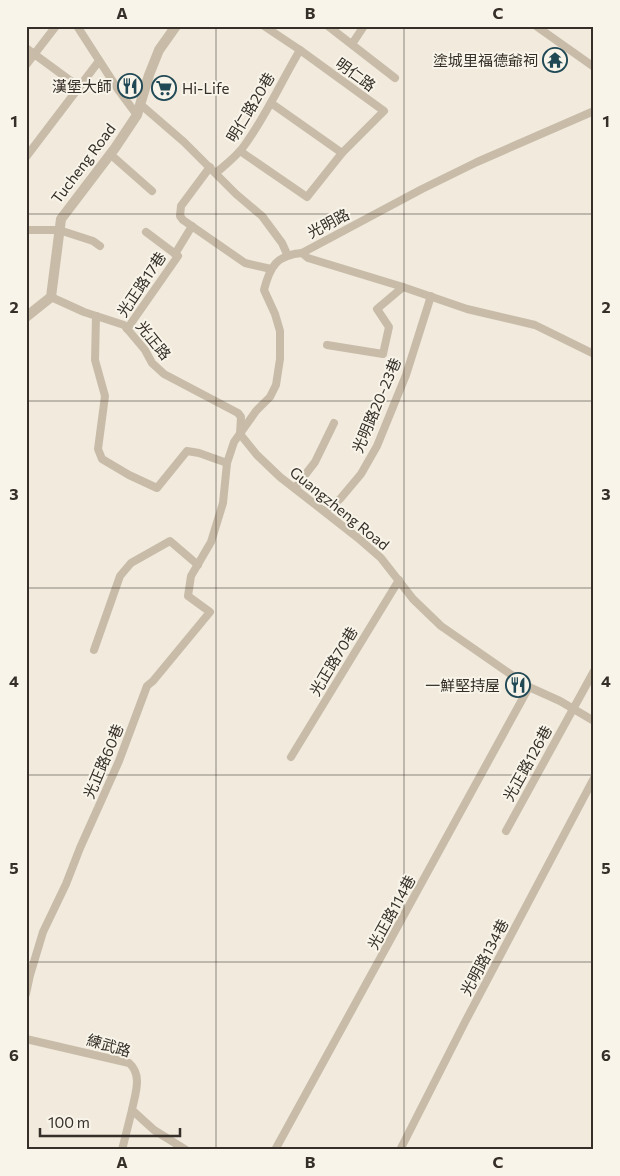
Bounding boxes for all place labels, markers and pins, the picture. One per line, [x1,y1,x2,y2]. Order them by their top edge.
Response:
temple icon: 塗城里福德爺祠 [542,47,568,73]
place label: 塗城里福德爺祠 [433,51,538,69]
restaurant icon: 漢堡大師 [117,73,143,99]
supermarket icon: Hi-Life [151,75,177,101]
place label: 漢堡大師 [52,77,112,95]
place label: Hi-Life [182,79,229,97]
restaurant icon: 一鮮堅持屋 [505,672,531,698]
place label: 一鮮堅持屋 [425,676,500,694]

